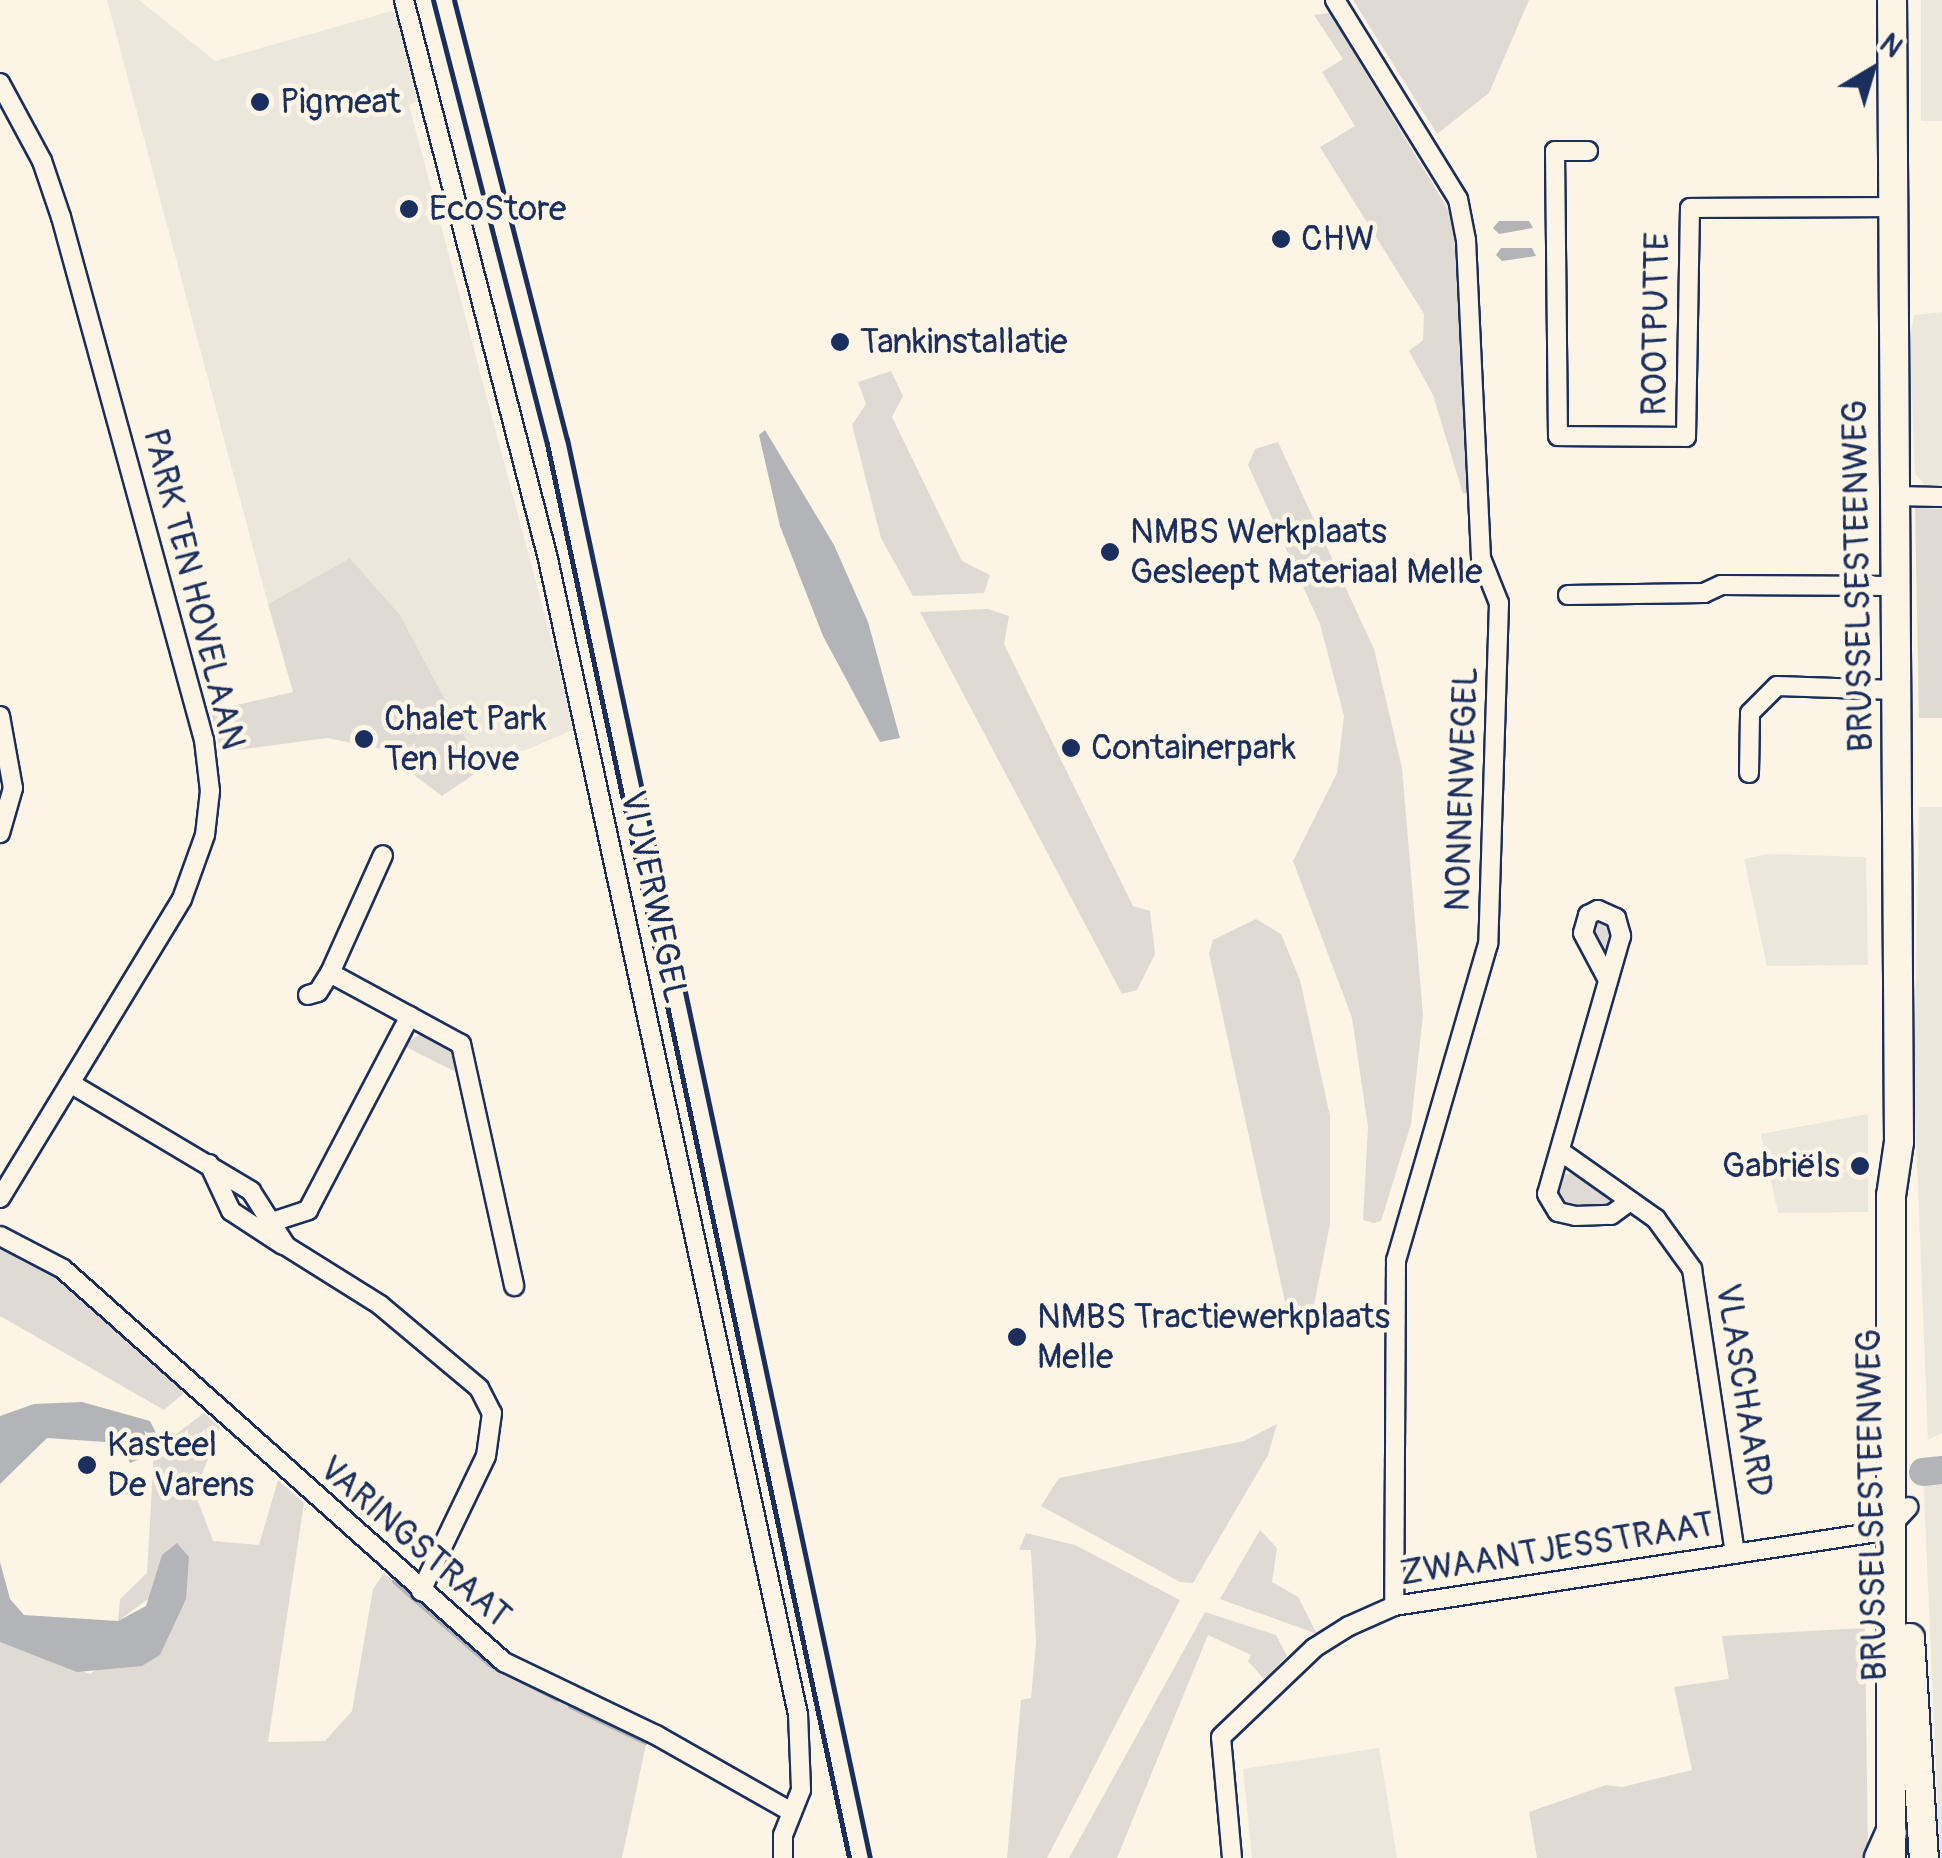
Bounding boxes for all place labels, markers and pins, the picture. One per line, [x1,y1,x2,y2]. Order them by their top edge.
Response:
place label: Pigmeat [280,81,401,123]
marker: Pigmeat [249,91,271,113]
place label: EcoStore [429,188,566,230]
marker: EcoStore [398,198,420,220]
place label: CHW [1301,218,1375,260]
marker: CHW [1270,228,1292,250]
place label: Tankinstallatie [860,321,1067,363]
marker: Tankinstallatie [829,331,851,353]
place label: NMBS Werkplaats Gesleept Materiaal Melle [1130,511,1483,593]
marker: NMBS Werkplaats Gesleept Materiaal Melle [1099,541,1121,563]
place label: Chalet Park Ten Hove [384,698,547,780]
place label: Containerpark [1091,727,1296,769]
marker: Chalet Park Ten Hove [353,728,375,750]
marker: Containerpark [1060,737,1082,759]
place label: Gabriëls [1722,1145,1840,1187]
marker: Gabriëls [1849,1155,1871,1177]
place label: NMBS Tractiewerkplaats Melle [1037,1296,1390,1378]
marker: NMBS Tractiewerkplaats Melle [1006,1326,1028,1348]
place label: Kasteel De Varens [107,1424,254,1506]
marker: Kasteel De Varens [76,1454,98,1476]

